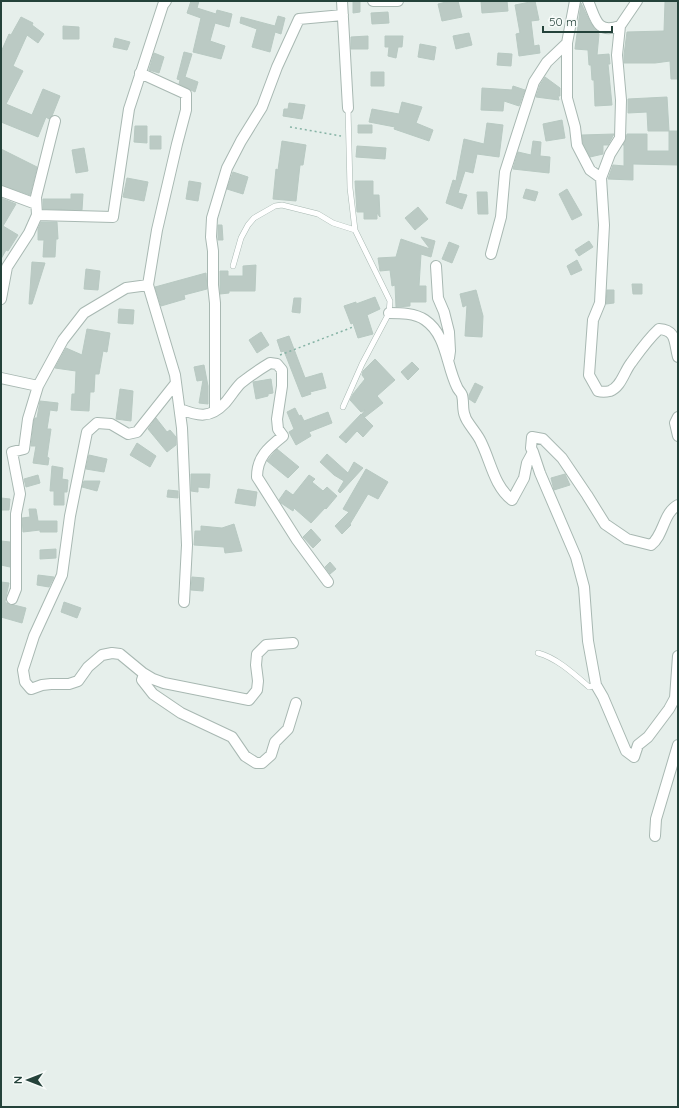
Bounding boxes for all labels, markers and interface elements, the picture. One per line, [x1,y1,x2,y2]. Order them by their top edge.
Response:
scale bar [543,8,612,34]
text: 50 m [549,14,577,29]
north arrow [8,1060,48,1100]
text: N [11,1076,25,1084]

